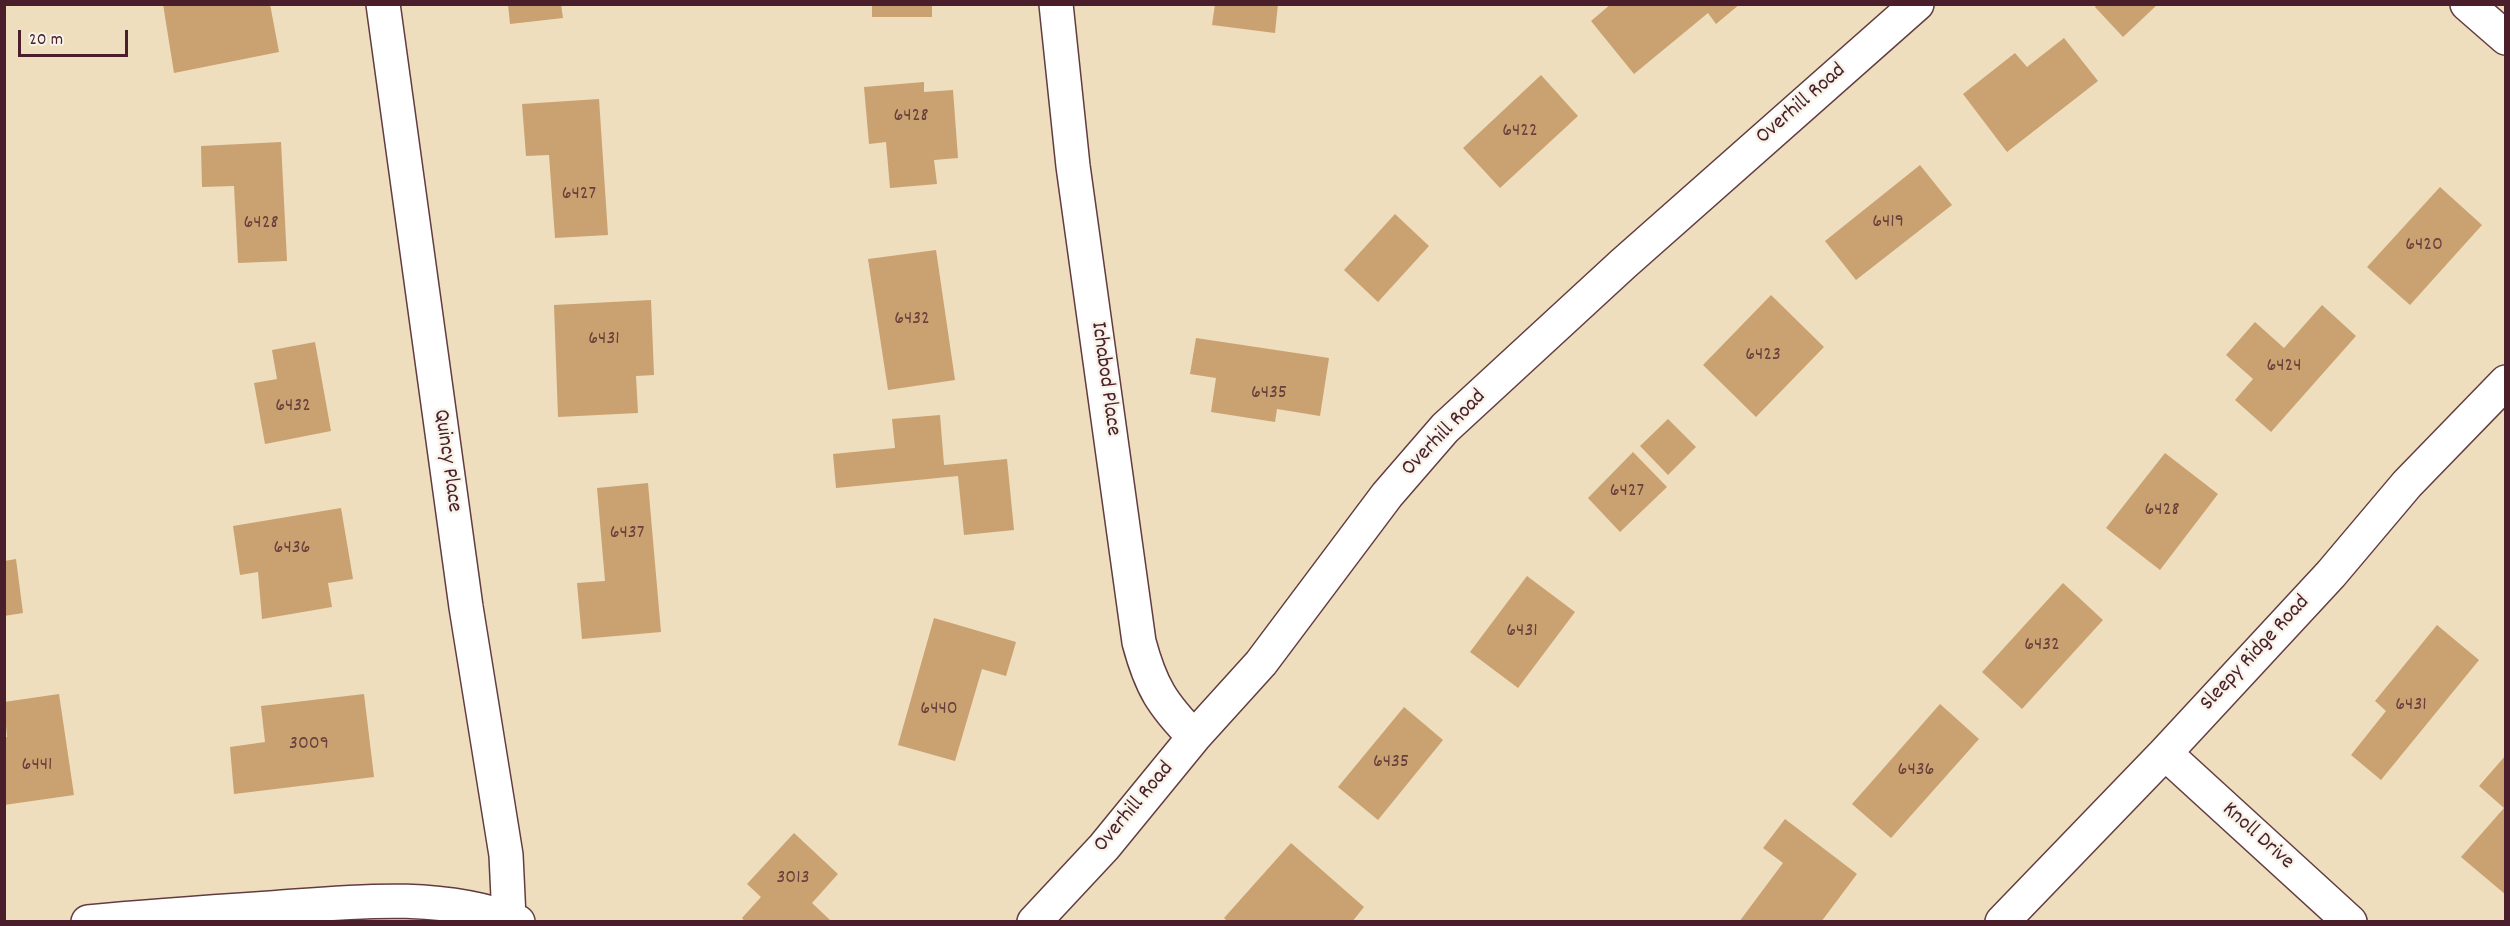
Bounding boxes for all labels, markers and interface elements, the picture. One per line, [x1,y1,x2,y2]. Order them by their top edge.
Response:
scale bar [21,18,130,56]
text: 20 m [29,28,63,53]
street label: Overhill Road [1752,59,1852,151]
house number: 6428 [894,105,928,129]
house number: 6422 [1502,120,1538,144]
house number: 6427 [562,183,596,207]
house number: 6419 [1872,211,1904,235]
house number: 6428 [244,212,278,236]
house number: 6420 [2405,234,2443,258]
house number: 6432 [894,308,930,332]
street label: Ichabod Place [1083,320,1125,438]
house number: 6431 [588,328,620,352]
house number: 6423 [1745,344,1781,368]
house number: 6424 [2266,355,2302,379]
house number: 6435 [1251,382,1287,406]
street label: Overhill Road [1397,385,1493,483]
house number: 6432 [275,395,311,419]
street label: Quincy Place [426,408,466,514]
house number: 6427 [1610,480,1644,504]
house number: 6428 [2145,499,2179,523]
house number: 6437 [610,522,644,546]
house number: 6436 [274,537,310,561]
street label: Sleepy Ridge Road [2196,591,2316,717]
house number: 6431 [1506,620,1538,644]
house number: 6432 [2024,634,2060,658]
house number: 6431 [2395,694,2427,718]
house number: 6440 [920,698,958,722]
house number: 3009 [289,733,329,757]
house number: 6435 [1373,751,1409,775]
house number: 6441 [22,754,52,778]
street label: Overhill Road [1089,757,1181,859]
house number: 6436 [1898,759,1934,783]
street label: Knoll Drive [2215,798,2299,876]
house number: 3013 [776,867,810,891]

